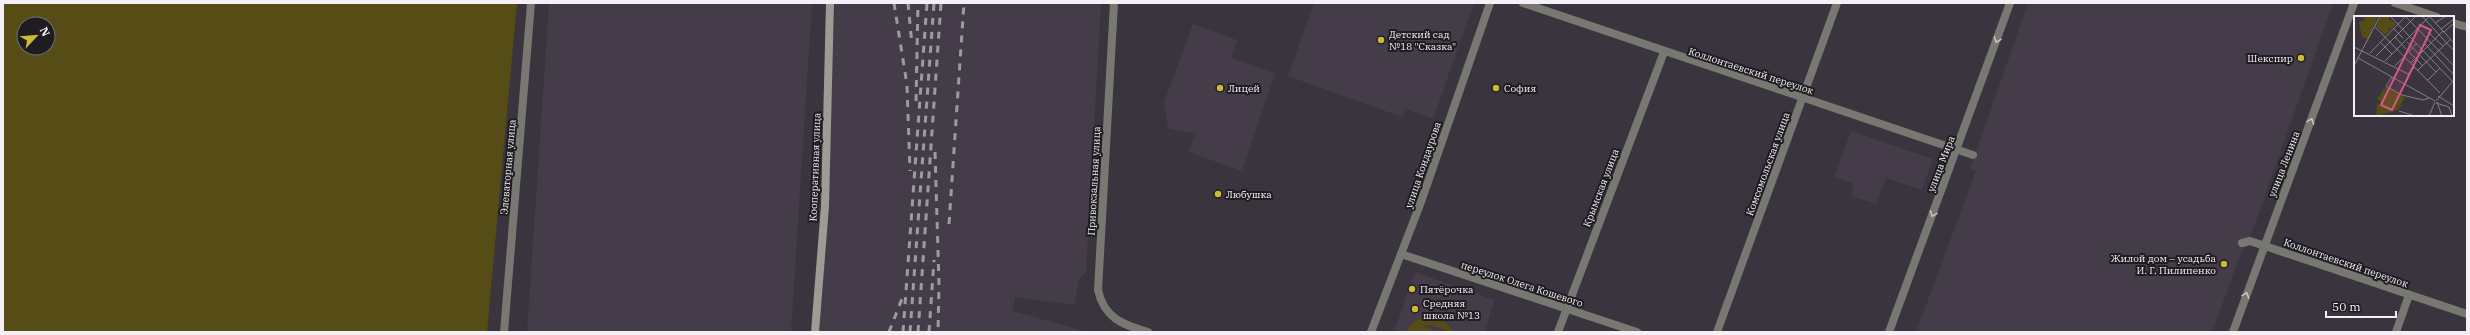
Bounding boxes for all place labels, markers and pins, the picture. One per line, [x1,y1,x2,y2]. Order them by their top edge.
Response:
place label: Детский сад №18 "Сказка" [1389,28,1456,53]
marker: Детский сад №18 "Сказка" [1376,35,1386,45]
place label: Шекспир [2247,52,2293,65]
marker: Шекспир [2296,53,2306,63]
place label: Лицей [1228,82,1260,95]
place label: София [1504,82,1536,95]
marker: Лицей [1215,83,1225,93]
marker: София [1491,83,1501,93]
place label: Любушка [1226,188,1272,201]
marker: Любушка [1213,189,1223,199]
place label: Жилой дом – усадьба И. Г. Пилипенко [2111,252,2217,277]
marker: Жилой дом – усадьба И. Г. Пилипенко [2219,259,2229,269]
place label: Пятёрочка [1420,283,1474,296]
marker: Пятёрочка [1407,284,1417,294]
place label: Средняя школа №13 [1423,297,1480,322]
marker: Средняя школа №13 [1410,304,1420,314]

